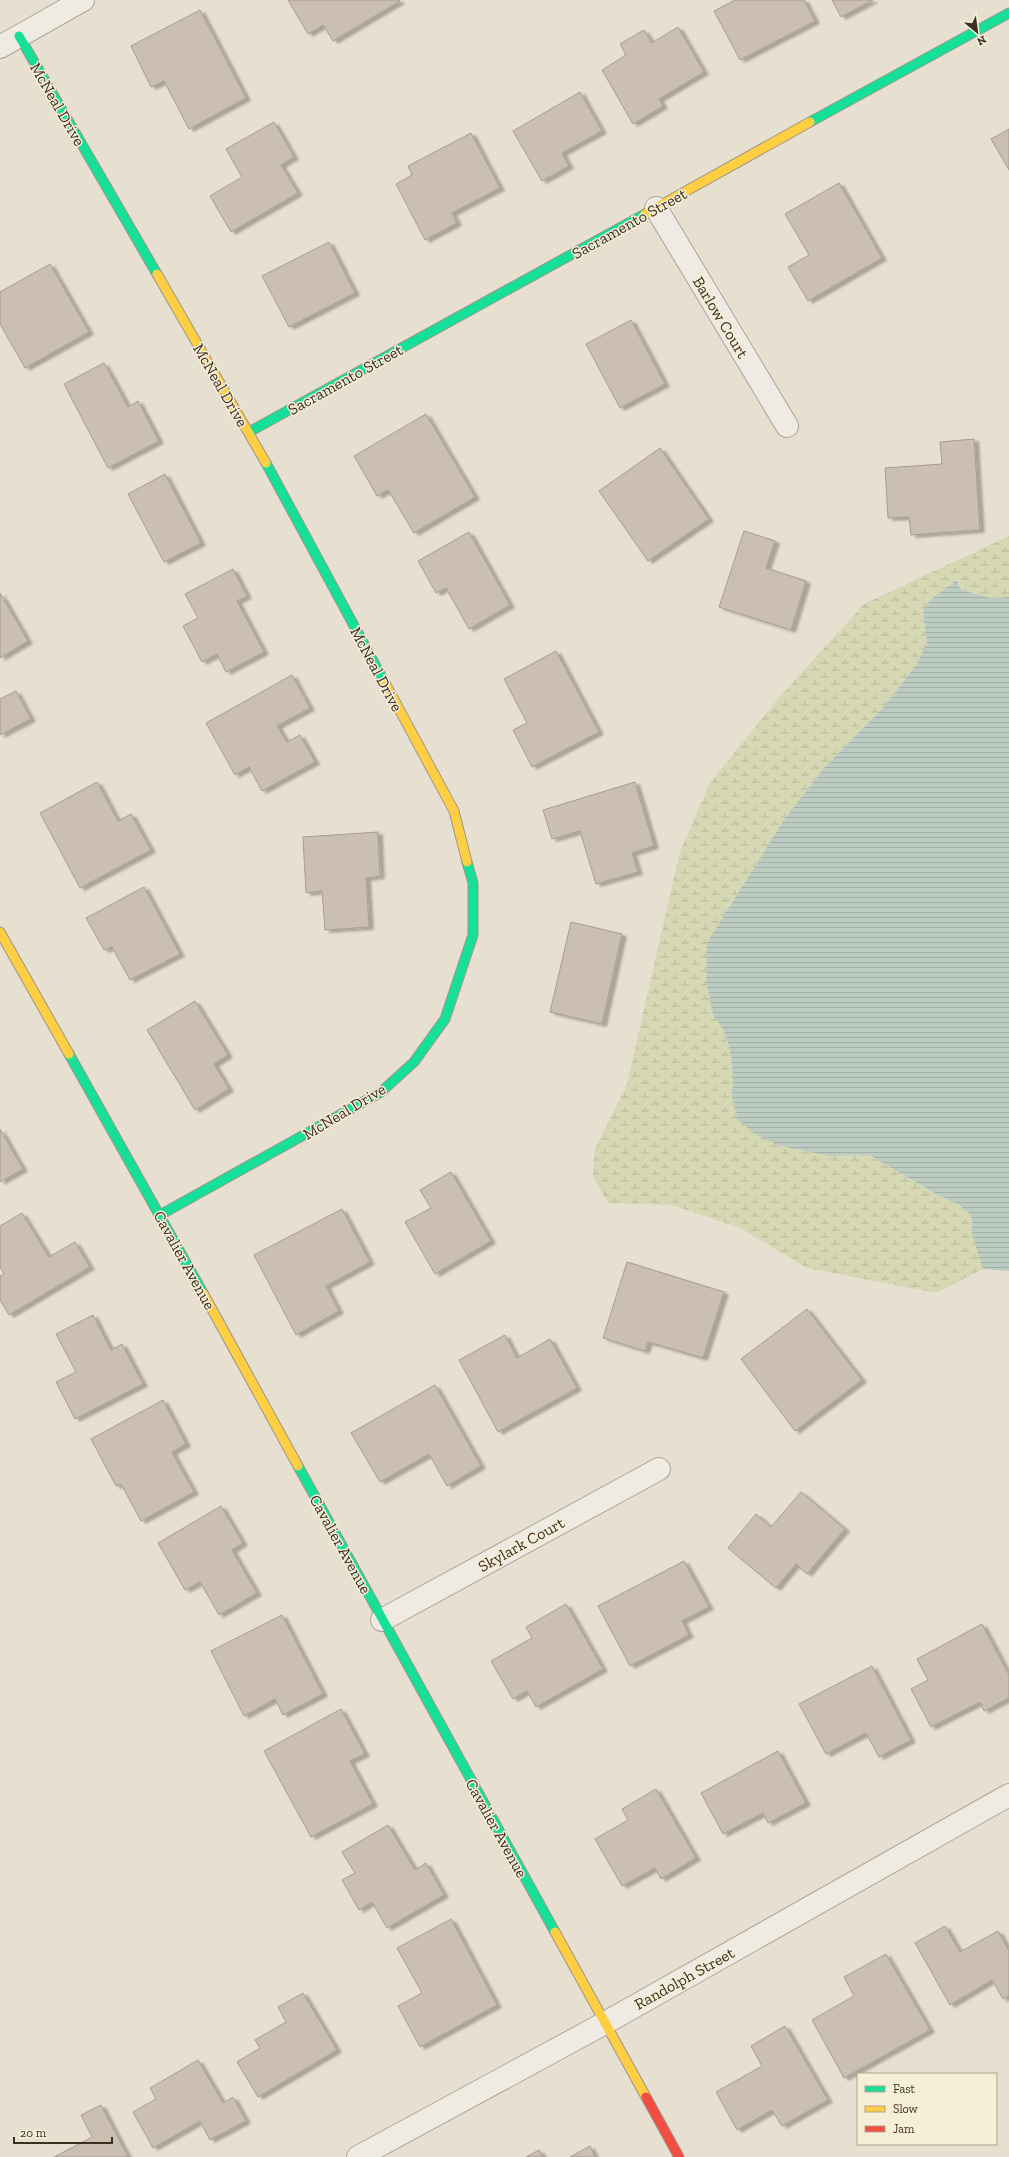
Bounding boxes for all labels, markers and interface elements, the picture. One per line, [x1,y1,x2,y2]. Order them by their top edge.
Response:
north arrow [957,12,997,52]
text: N [974,33,988,48]
street label: McNeal Drive [26,59,89,149]
street label: Sacramento Street [568,184,690,263]
street label: Barlow Court [689,273,752,362]
street label: McNeal Drive [189,340,252,430]
street label: Sacramento Street [284,340,406,419]
street label: McNeal Drive [346,624,407,715]
street label: McNeal Drive [299,1079,389,1144]
street label: Cavalier Avenue [150,1207,220,1313]
street label: Cavalier Avenue [306,1491,376,1597]
street label: Skylark Court [475,1513,568,1576]
street label: Cavalier Avenue [462,1775,532,1881]
street label: Randolph Street [631,1943,738,2014]
legend [857,2073,997,2145]
text: Fast [893,2082,916,2096]
text: Slow [893,2102,919,2116]
scale bar [14,2119,112,2145]
text: Jam [893,2122,915,2136]
text: 20 m [20,2126,47,2140]

